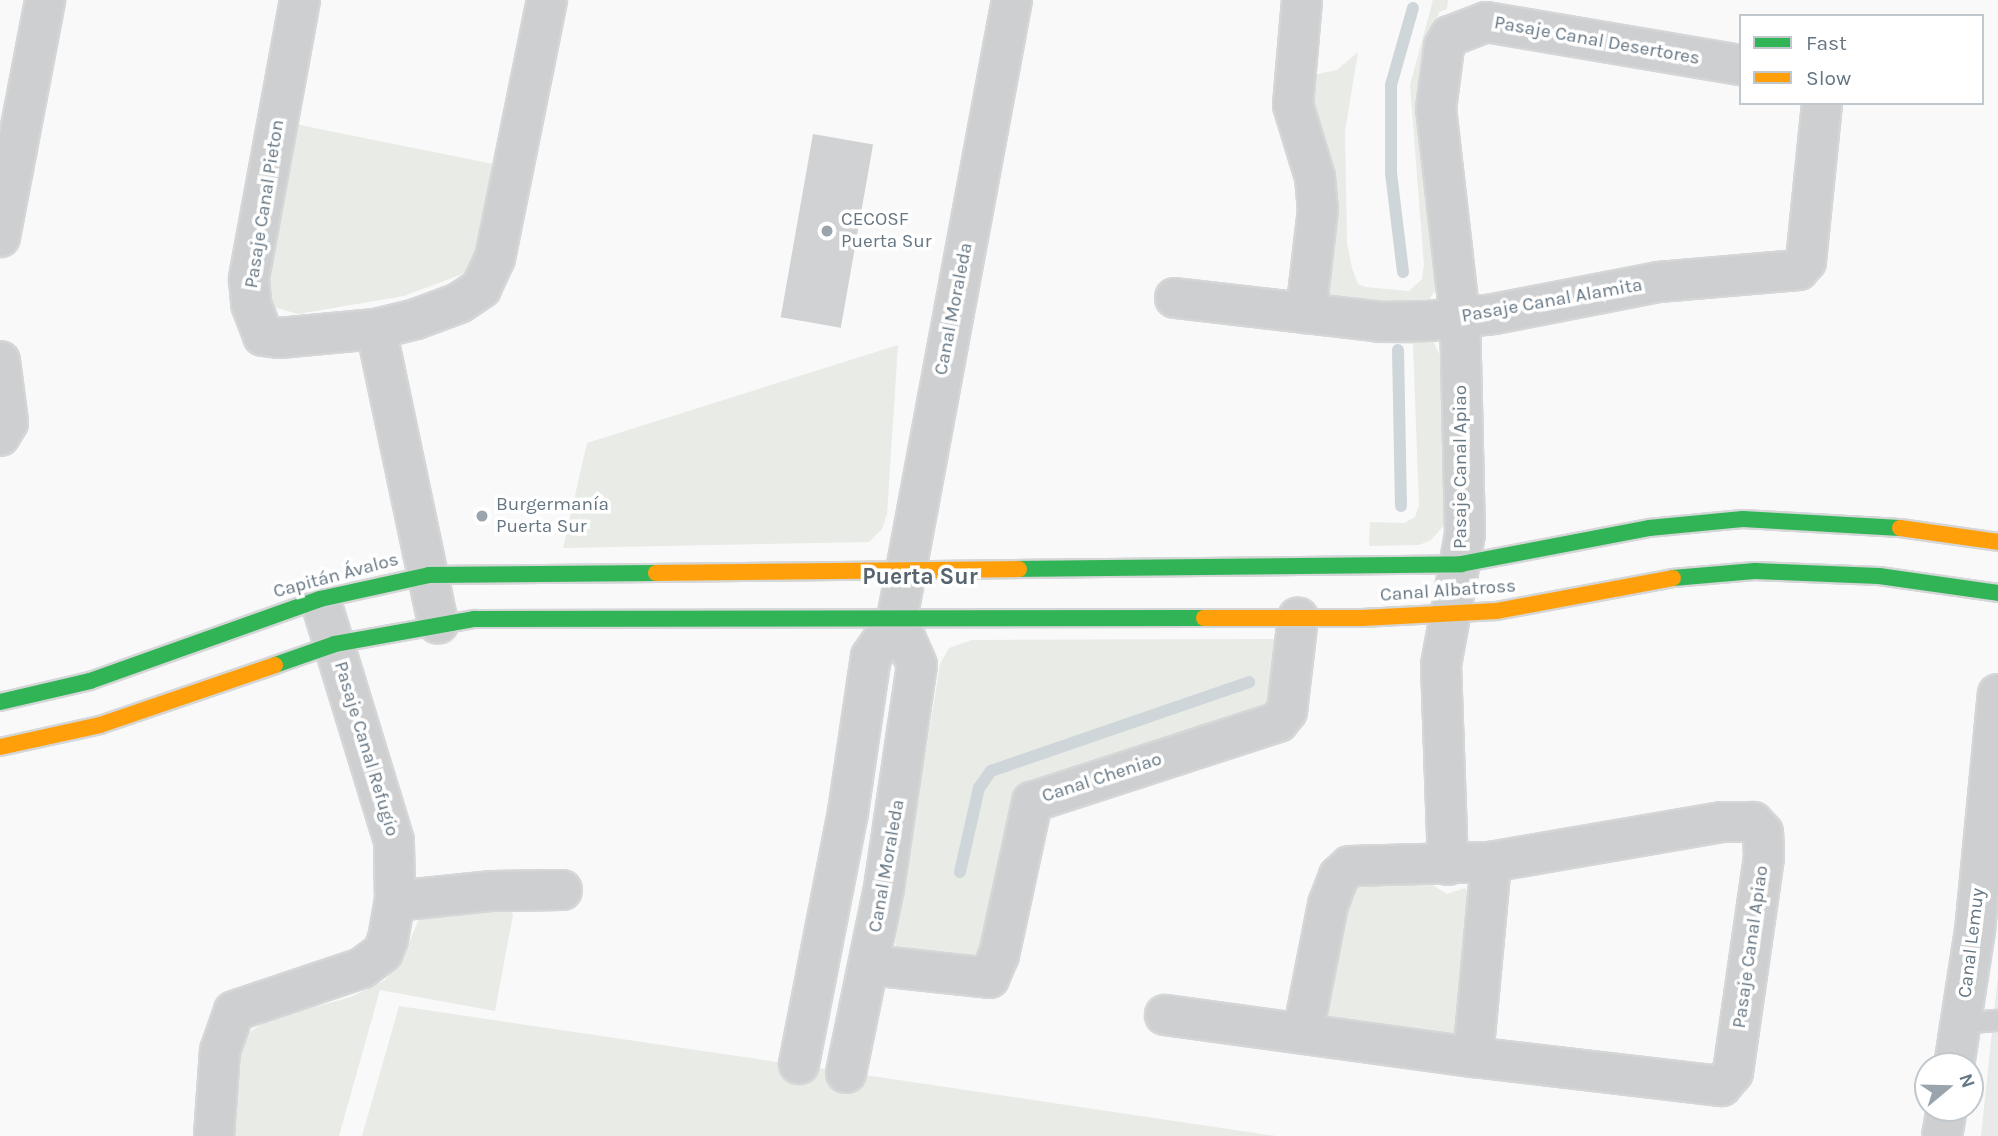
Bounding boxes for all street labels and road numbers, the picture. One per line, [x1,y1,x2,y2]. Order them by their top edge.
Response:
street label: Pasaje Canal Desertores [1492,12,1702,70]
street label: Pasaje Canal Pieton [240,118,290,290]
street label: Canal Moraleda [930,241,978,377]
street label: Pasaje Canal Alamita [1460,274,1644,328]
street label: Pasaje Canal Apiao [1450,385,1472,549]
street label: Capitán Ávalos [271,548,401,604]
street label: Canal Albatross [1379,575,1517,607]
street label: Pasaje Canal Refugio [329,659,403,839]
street label: Canal Cheniao [1039,748,1165,808]
street label: Canal Moraleda [864,798,910,934]
street label: Pasaje Canal Apiao [1728,864,1774,1030]
street label: Canal Lemuy [1954,887,1990,999]

